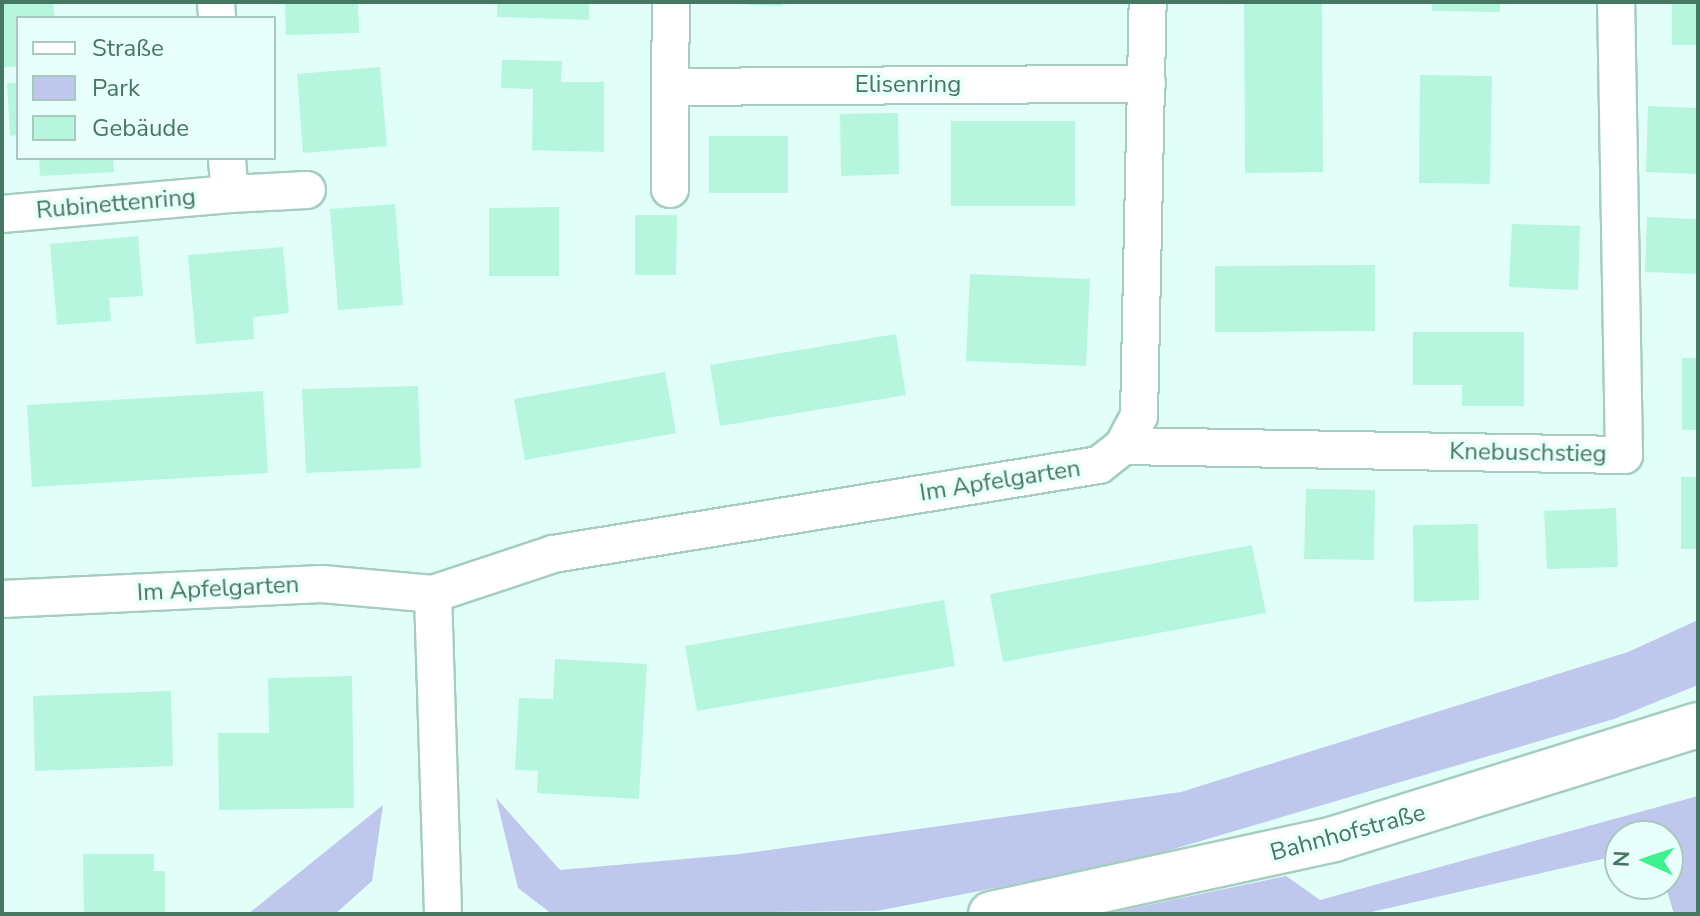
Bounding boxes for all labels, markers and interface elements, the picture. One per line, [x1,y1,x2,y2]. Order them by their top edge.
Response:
legend [16,16,276,160]
text: Straße [92,32,164,64]
street label: Elisenring [855,71,961,99]
text: Park [92,72,140,104]
text: Gebäude [92,112,189,144]
street label: Rubinettenring [35,183,197,225]
street label: Knebuschstieg [1449,437,1607,469]
street label: Im Apfelgarten [918,454,1082,508]
street label: Im Apfelgarten [136,570,300,608]
street label: Bahnhofstraße [1267,798,1429,868]
north arrow [1604,820,1684,900]
text: N [1607,850,1637,868]

